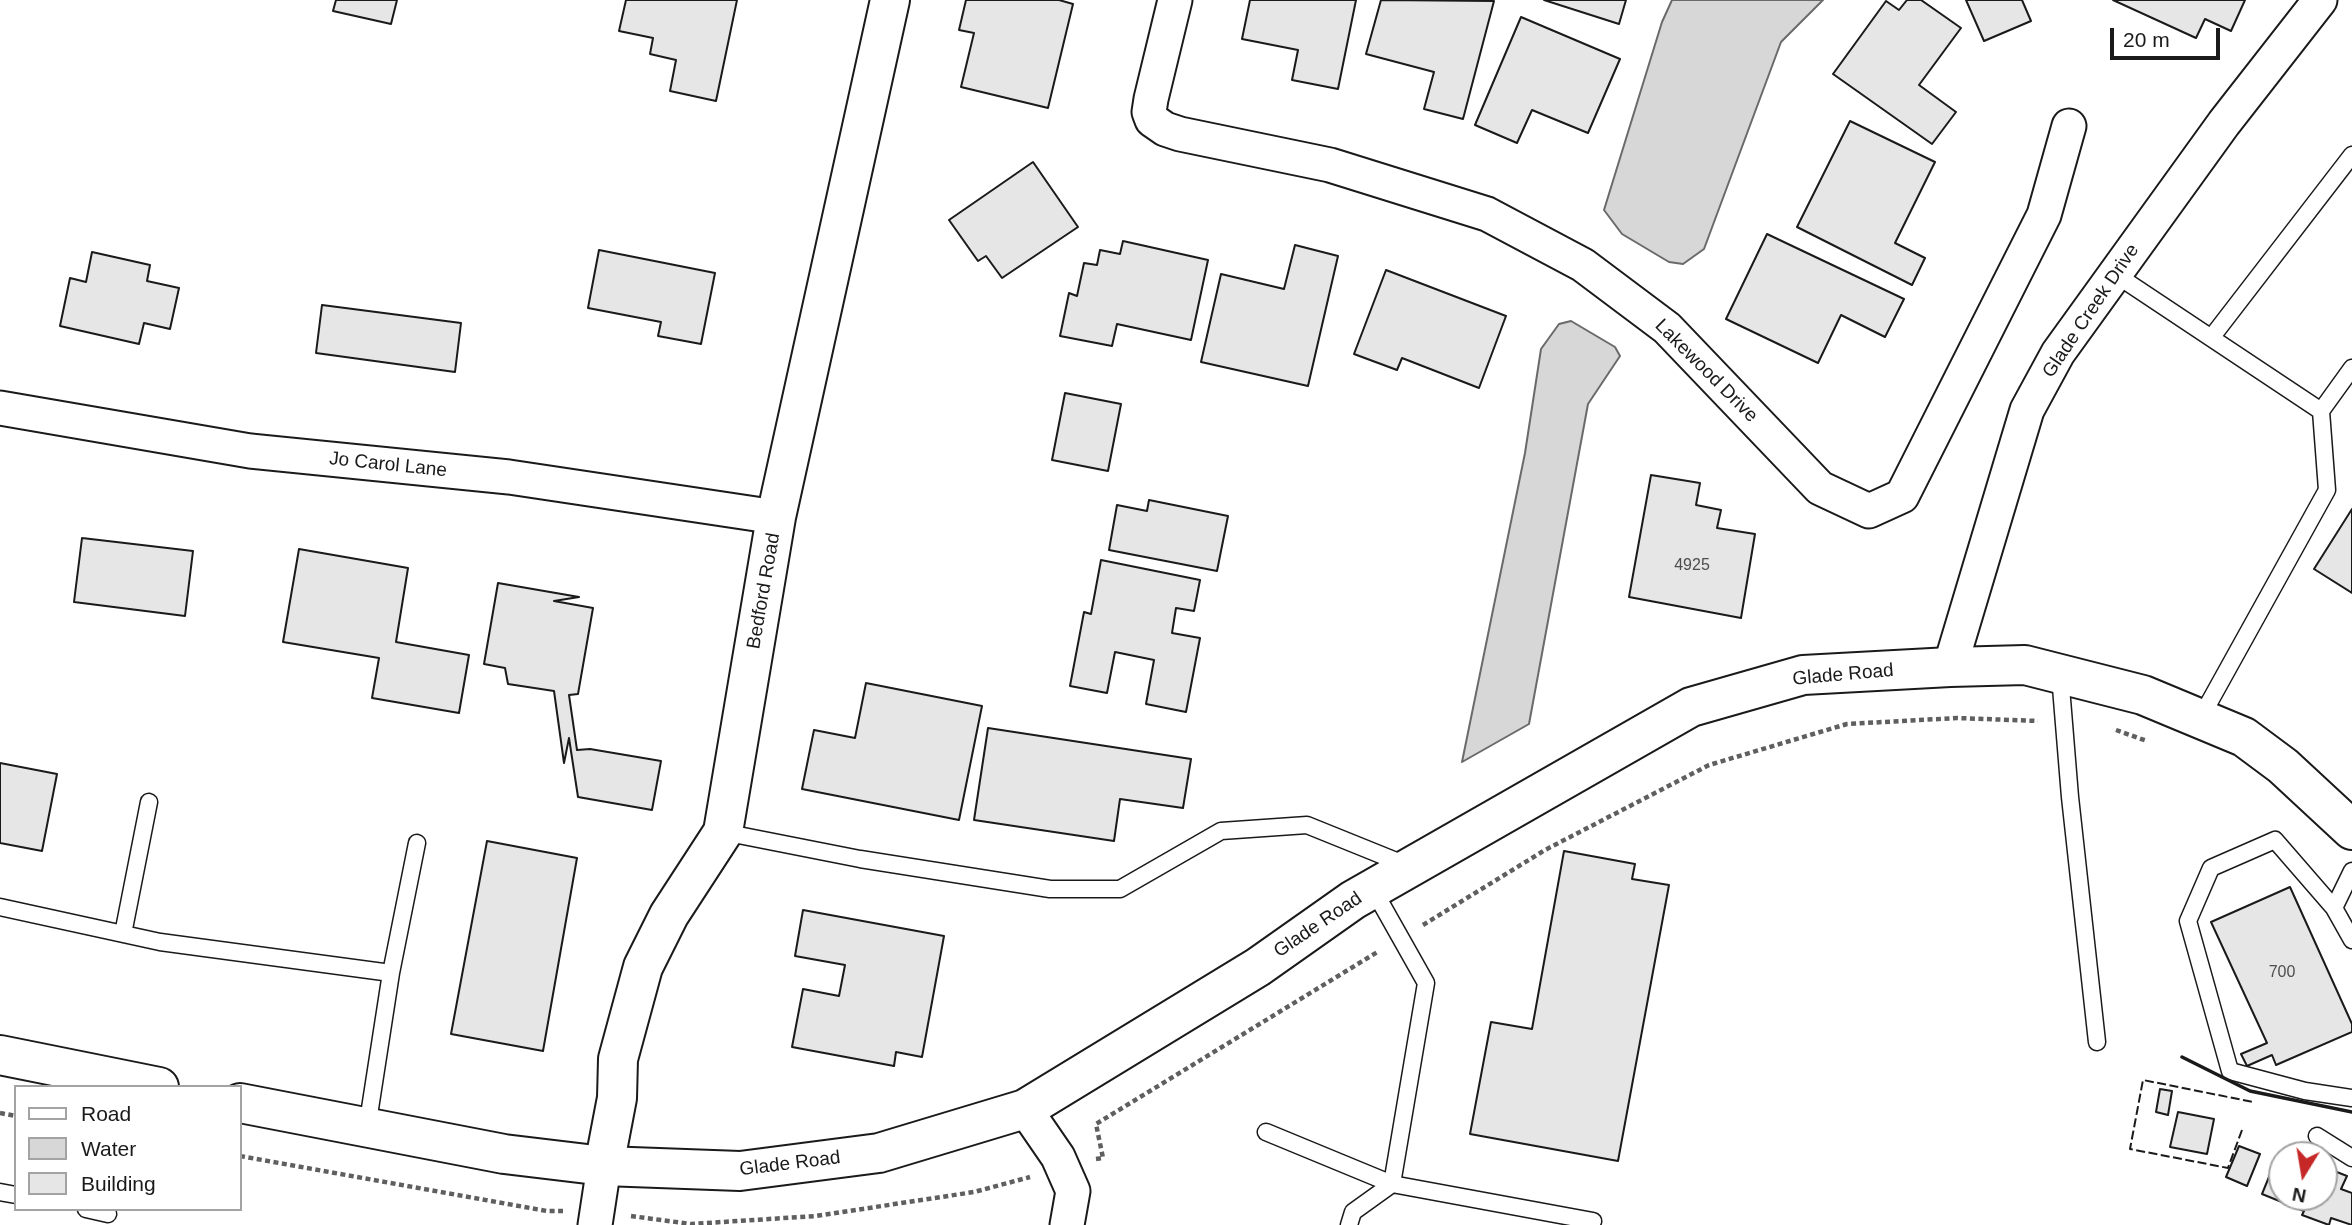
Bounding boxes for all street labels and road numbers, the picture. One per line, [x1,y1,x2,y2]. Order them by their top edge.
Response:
street label: Glade Creek Drive [2038,240,2144,382]
street label: Lakewood Drive [1650,315,1762,427]
street label: Jo Carol Lane [328,447,448,483]
street label: Bedford Road [743,531,785,651]
street label: Glade Road [1791,659,1895,691]
street label: Glade Road [1270,887,1366,963]
street label: Glade Road [738,1147,842,1181]

